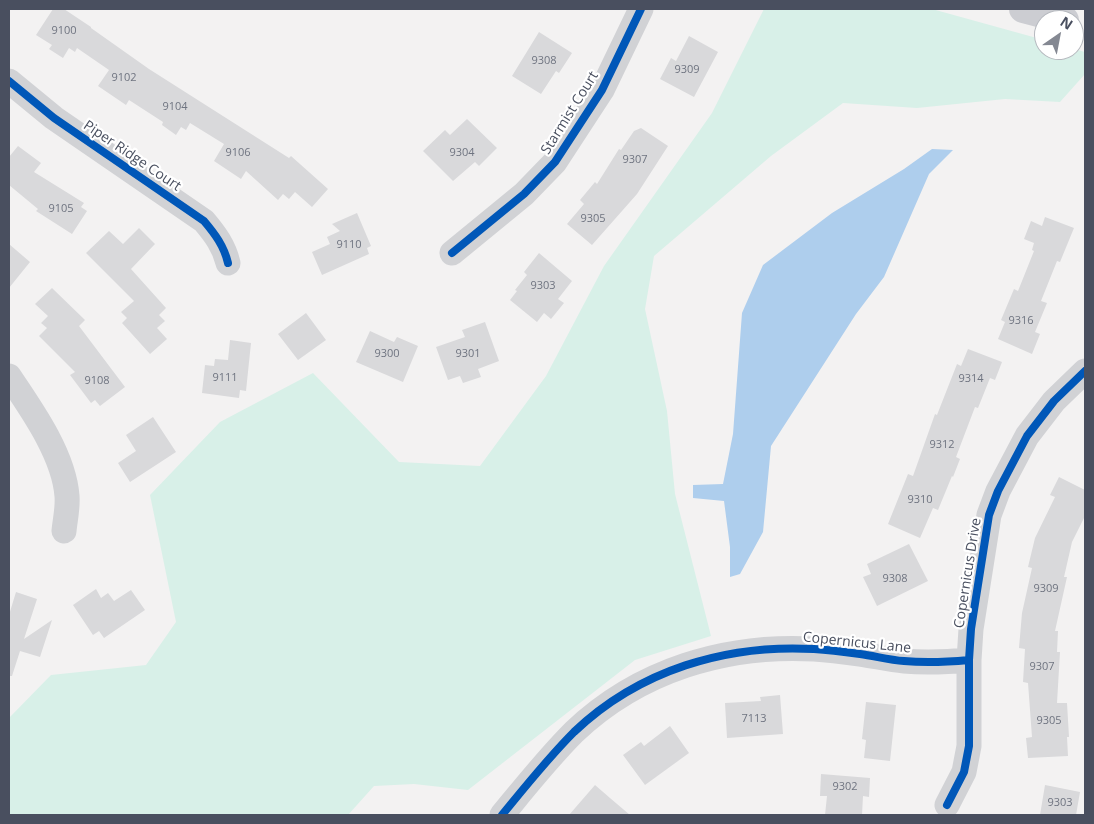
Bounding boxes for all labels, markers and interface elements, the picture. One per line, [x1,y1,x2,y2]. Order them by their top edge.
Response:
north arrow [1034,10,1084,60]
text: N [1057,12,1077,34]
house number: 9100 [51,24,77,38]
house number: 9308 [531,54,557,68]
house number: 9309 [674,63,700,77]
street label: Starmist Court [538,68,602,158]
house number: 9102 [111,71,137,85]
house number: 9104 [162,100,188,114]
street label: Piper Ridge Court [80,117,184,195]
house number: 9106 [225,146,251,160]
house number: 9304 [449,146,475,160]
house number: 9307 [622,153,648,167]
house number: 9105 [48,202,74,216]
house number: 9305 [580,212,606,226]
house number: 9110 [336,238,362,252]
house number: 9303 [530,279,556,293]
house number: 9316 [1008,314,1034,328]
house number: 9300 [374,347,400,361]
house number: 9301 [455,347,481,361]
house number: 9111 [212,371,238,385]
house number: 9314 [958,372,984,386]
house number: 9108 [84,374,110,388]
house number: 9312 [929,438,955,452]
house number: 9310 [907,493,933,507]
street label: Copernicus Drive [951,517,985,629]
house number: 9308 [882,572,908,586]
house number: 9309 [1033,582,1059,596]
street label: Copernicus Lane [802,629,912,657]
house number: 9307 [1029,660,1055,674]
house number: 7113 [741,712,767,726]
house number: 9305 [1036,714,1062,728]
house number: 9302 [832,780,858,794]
house number: 9303 [1047,796,1073,810]

